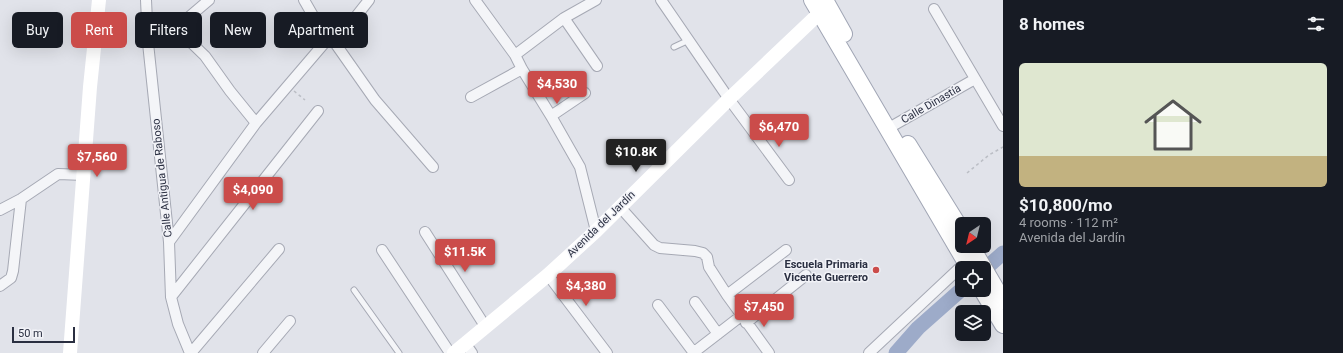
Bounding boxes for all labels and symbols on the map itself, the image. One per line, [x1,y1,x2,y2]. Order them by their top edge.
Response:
pin: $4,530 [524,71,590,105]
street label: Calle Dinastía [899,82,963,126]
pin: $6,470 [746,114,812,148]
street label: Calle Antigua de Raboso [149,118,175,238]
pin: $10.8K [603,139,669,173]
pin: $7,560 [64,144,130,178]
pin: $4,090 [220,177,286,211]
street label: Avenida del Jardín [564,188,638,260]
north arrow [955,217,991,253]
pin: $11.5K [432,239,498,273]
place label: Escuela Primaria Vicente Guerrero [784,258,868,284]
marker: Escuela Primaria Vicente Guerrero [871,265,881,275]
pin: $4,380 [553,273,619,307]
pin: $7,450 [731,294,797,328]
scale bar [12,325,75,344]

